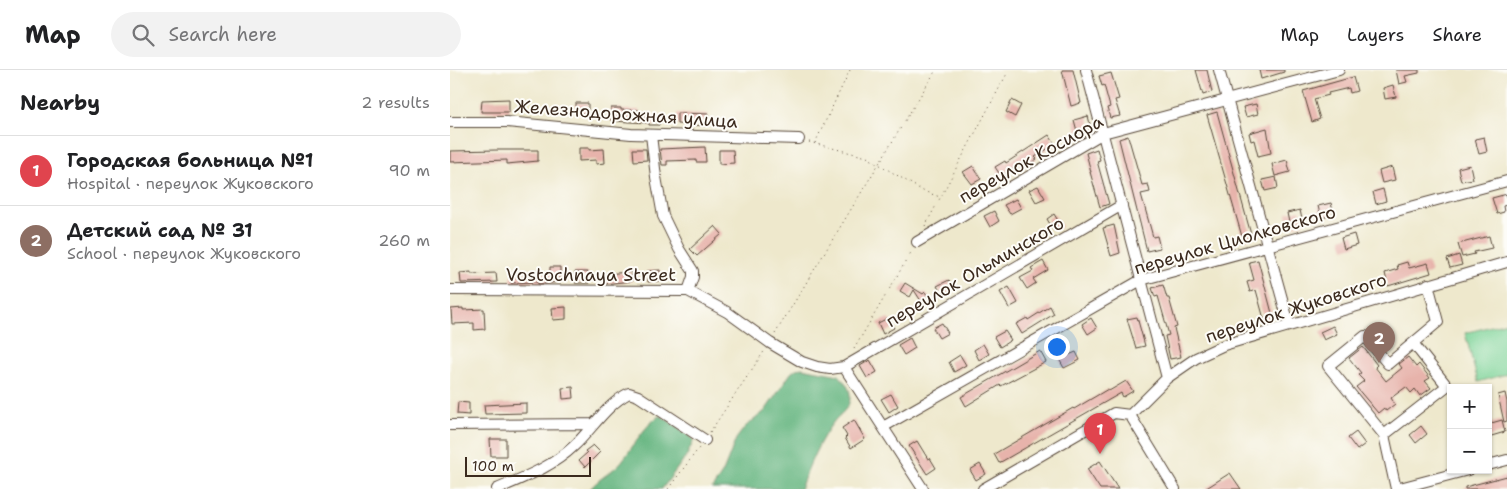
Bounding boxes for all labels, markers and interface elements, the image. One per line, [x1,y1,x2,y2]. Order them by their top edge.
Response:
search box [111,12,461,57]
text: Map [25,19,81,51]
icon: search [129,21,157,49]
text: Search here [169,22,277,47]
text: Map [1281,23,1319,47]
text: Layers [1347,23,1404,47]
text: Share [1432,23,1482,47]
text: Nearby [20,89,100,117]
text: 2 results [361,92,430,113]
street label: Железнодорожная улица [514,94,738,134]
street label: переулок Косиора [955,109,1107,209]
text: Городская больница №1 [67,148,314,173]
text: 1 [32,160,40,181]
text: 90 m [389,160,430,181]
text: Hospital · переулок Жуковского [67,173,314,194]
street label: переулок Циолковского [1131,200,1339,280]
street label: переулок Ольминского [881,211,1069,333]
text: Детский сад № 31 [67,218,253,243]
text: 2 [30,230,42,251]
text: 260 m [378,230,430,251]
text: School · переулок Жуковского [67,243,301,264]
street label: Vostochnaya Street [506,263,676,287]
street label: переулок Жуковского [1202,267,1390,349]
pin: 2 [1363,322,1395,363]
your location [1044,334,1070,360]
map controls [1447,384,1492,474]
button: + [1447,384,1492,429]
pin: 1 [1084,413,1116,454]
button: − [1447,429,1492,474]
scale bar [465,454,591,477]
text: 100 m [472,457,514,475]

